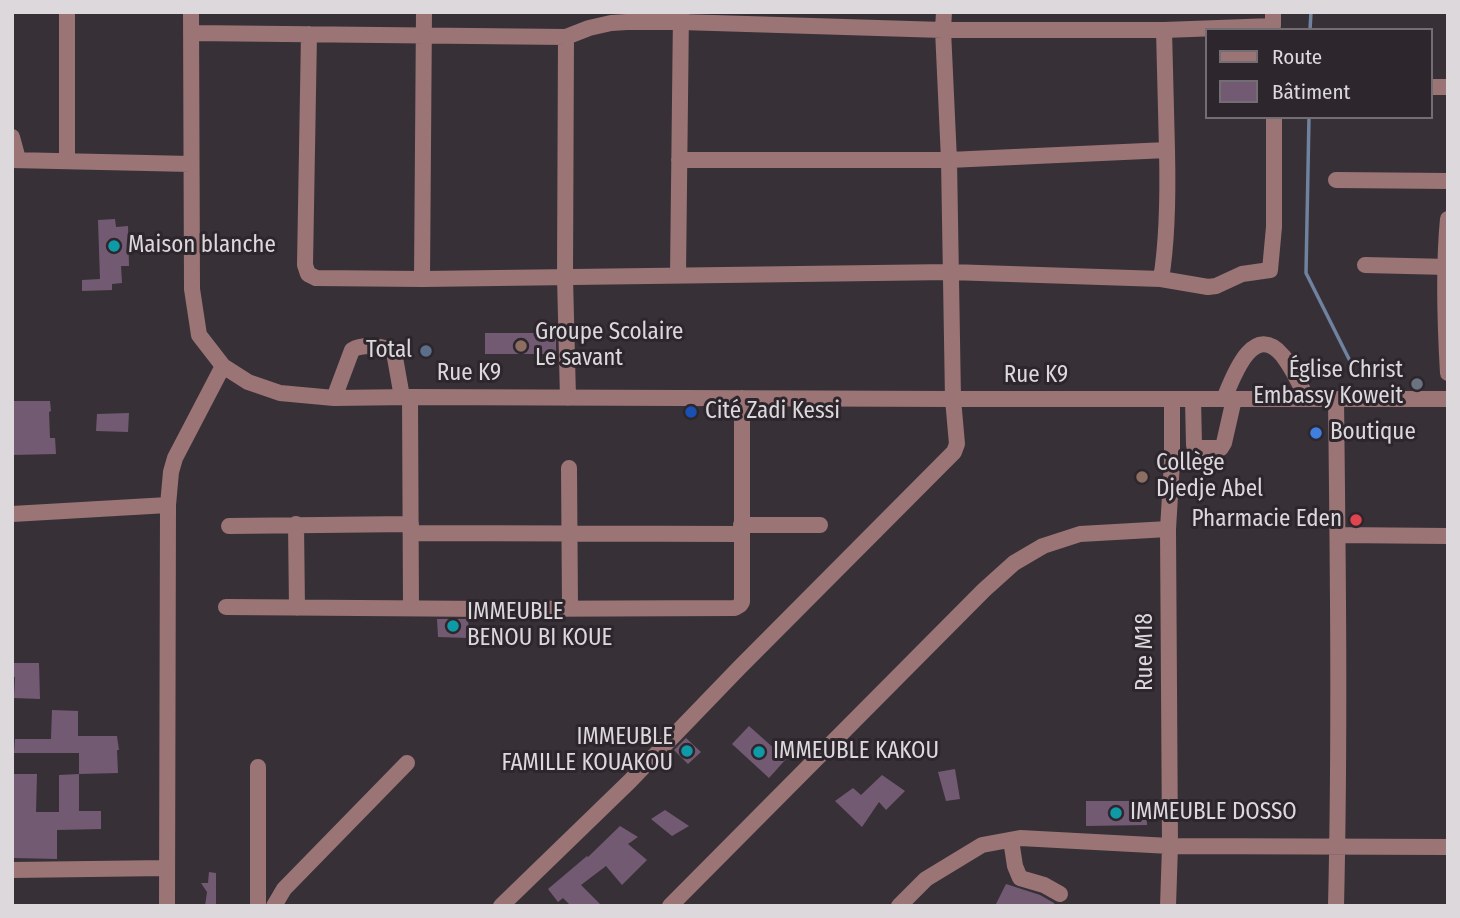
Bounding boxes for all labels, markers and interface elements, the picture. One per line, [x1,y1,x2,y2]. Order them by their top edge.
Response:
legend [1204,28,1432,119]
text: Route [1272,44,1322,70]
text: Bâtiment [1272,79,1350,105]
place label: Maison blanche [128,232,276,260]
marker: Maison blanche [106,238,122,254]
place label: Groupe Scolaire Le savant [535,319,683,373]
place label: Total [366,337,412,365]
marker: Groupe Scolaire Le savant [513,338,529,354]
marker: Total [418,343,434,359]
place label: Église Christ Embassy Koweit [1253,357,1403,411]
street label: Rue K9 [437,360,501,388]
street label: Rue K9 [1004,362,1068,390]
marker: Église Christ Embassy Koweit [1409,376,1425,392]
place label: Cité Zadi Kessi [705,398,840,426]
marker: Cité Zadi Kessi [683,404,699,420]
place label: Boutique [1330,419,1416,447]
marker: Boutique [1308,425,1324,441]
place label: Collège Djedje Abel [1156,450,1263,504]
marker: Collège Djedje Abel [1134,469,1150,485]
place label: Pharmacie Eden [1192,506,1342,534]
marker: Pharmacie Eden [1348,512,1364,528]
place label: IMMEUBLE BENOU BI KOUE [467,599,612,653]
street label: Rue M18 [1132,613,1160,691]
marker: IMMEUBLE BENOU BI KOUE [445,618,461,634]
place label: IMMEUBLE FAMILLE KOUAKOU [502,724,673,778]
place label: IMMEUBLE KAKOU [773,738,939,766]
marker: IMMEUBLE FAMILLE KOUAKOU [679,743,695,759]
marker: IMMEUBLE KAKOU [751,744,767,760]
place label: IMMEUBLE DOSSO [1130,799,1297,827]
marker: IMMEUBLE DOSSO [1108,805,1124,821]

